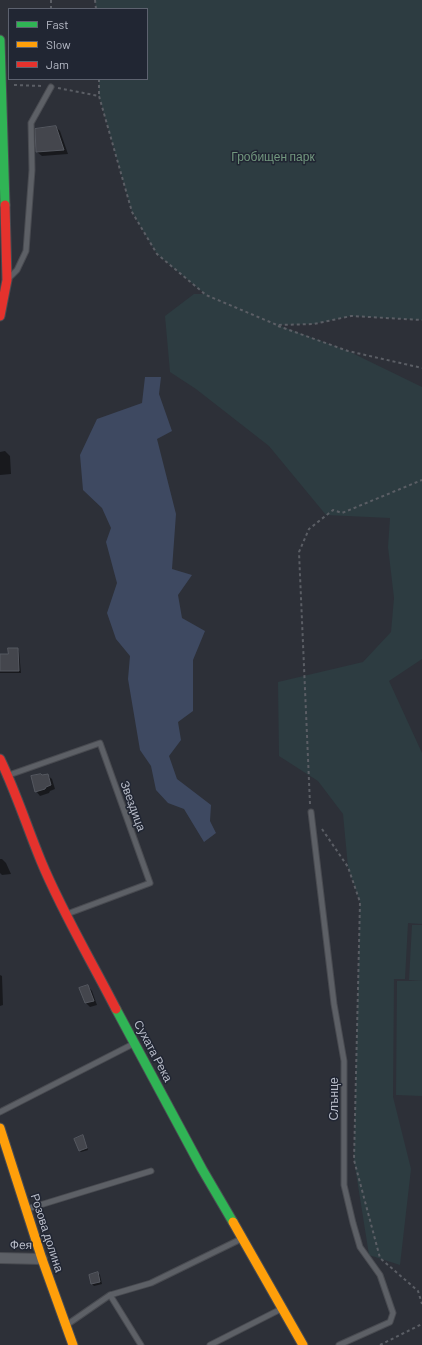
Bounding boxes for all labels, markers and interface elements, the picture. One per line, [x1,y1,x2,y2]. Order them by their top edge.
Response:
legend [8,8,148,80]
text: Fast [46,17,69,31]
text: Slow [46,37,71,51]
text: Jam [46,57,69,71]
park label: Гробищен парк [231,150,315,164]
street label: Звездица [117,779,149,833]
street label: Сухата Река [131,1018,175,1084]
street label: Слънце [327,1077,341,1121]
street label: Розова долина [28,1192,66,1274]
street label: Фея [10,1238,32,1252]

